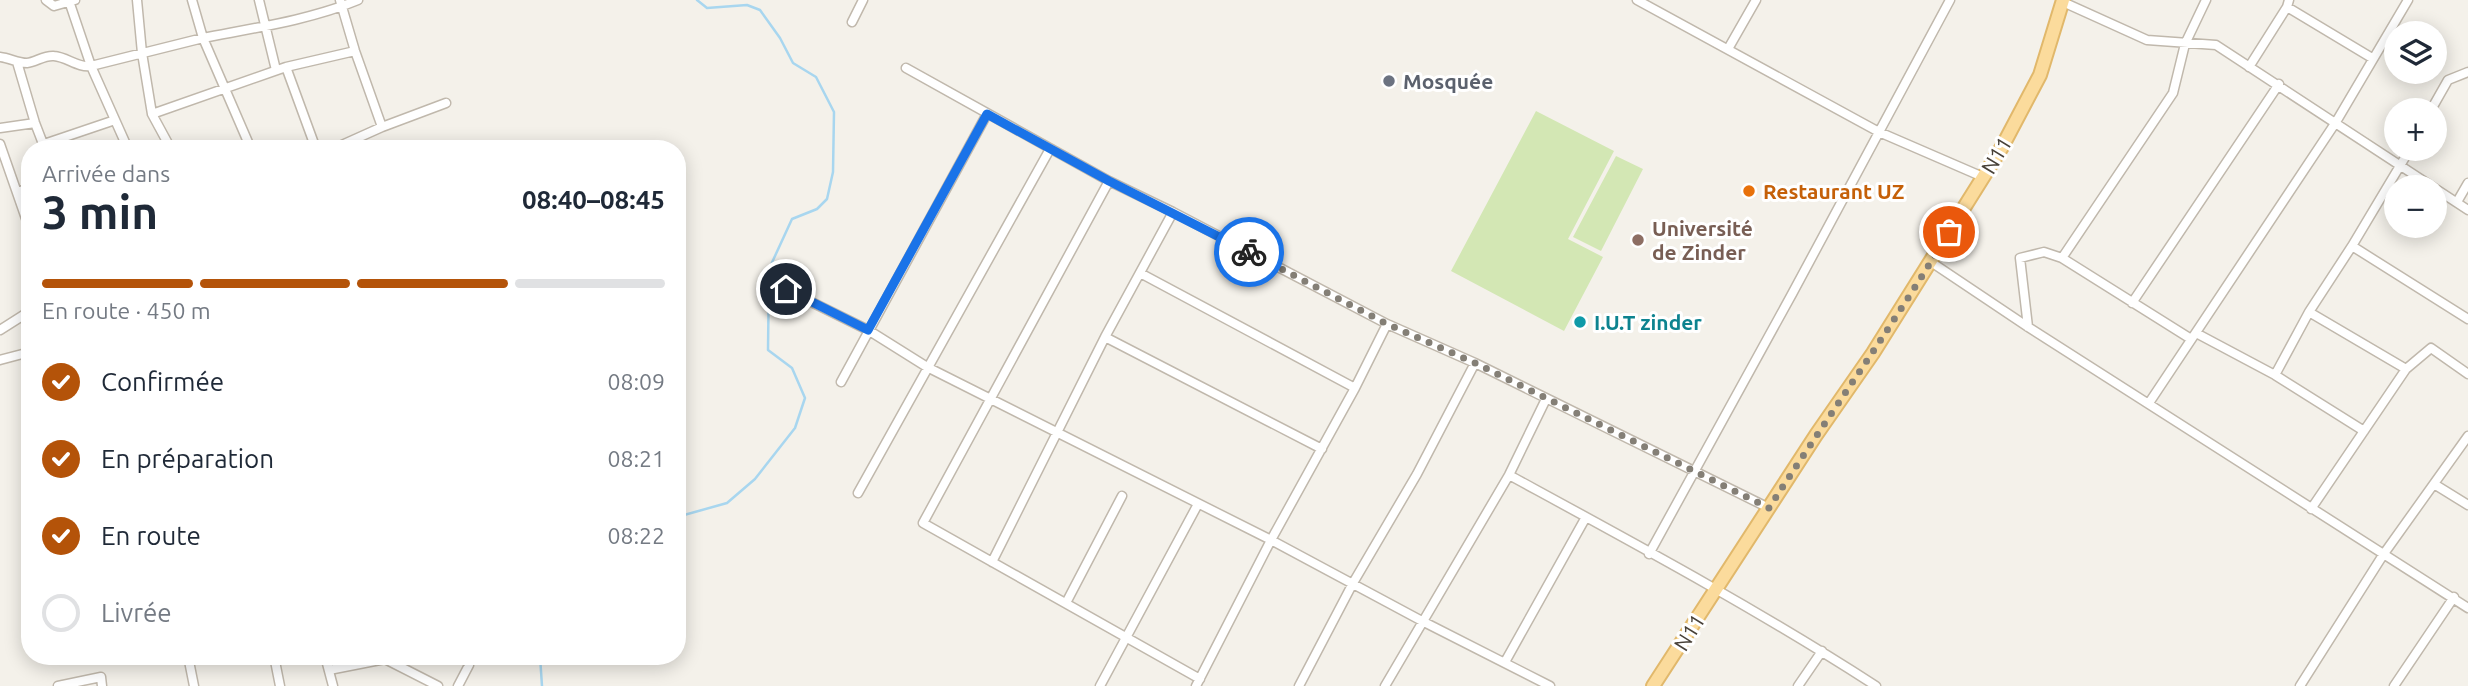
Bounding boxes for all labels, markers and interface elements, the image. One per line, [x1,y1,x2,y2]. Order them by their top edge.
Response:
map controls [2384,21,2447,238]
button: layers [2384,21,2447,84]
place label: Mosquée [1403,69,1493,93]
marker: Mosquée [1381,73,1397,89]
button: + [2384,98,2447,161]
street label: N11 [1976,132,2016,178]
text: Arrivée dans [42,161,170,186]
button: − [2384,175,2447,238]
place label: Restaurant UZ [1763,179,1904,203]
marker: Restaurant UZ [1741,183,1757,199]
text: 08:40–08:45 [522,185,665,214]
text: 3 min [42,186,158,238]
pin [1919,202,1979,262]
icon: bag [1930,213,1968,251]
place label: Université de Zinder [1652,216,1753,264]
courier [1214,217,1284,287]
marker: Université de Zinder [1630,232,1646,248]
icon: bike [1230,233,1268,271]
pin [756,259,816,319]
icon: home [767,270,805,308]
text: En route · 450 m [42,298,211,323]
place label: I.U.T zinder [1594,310,1702,334]
marker: I.U.T zinder [1572,314,1588,330]
icon: check [42,363,80,401]
text: Confirmée [101,367,224,396]
text: 08:09 [607,369,665,394]
icon: check [42,440,80,478]
text: En préparation [101,444,274,473]
text: 08:21 [607,446,665,471]
icon: check [42,517,80,555]
text: En route [101,521,201,550]
text: 08:22 [607,523,665,548]
text: Livrée [101,598,172,627]
street label: N11 [1669,609,1709,655]

